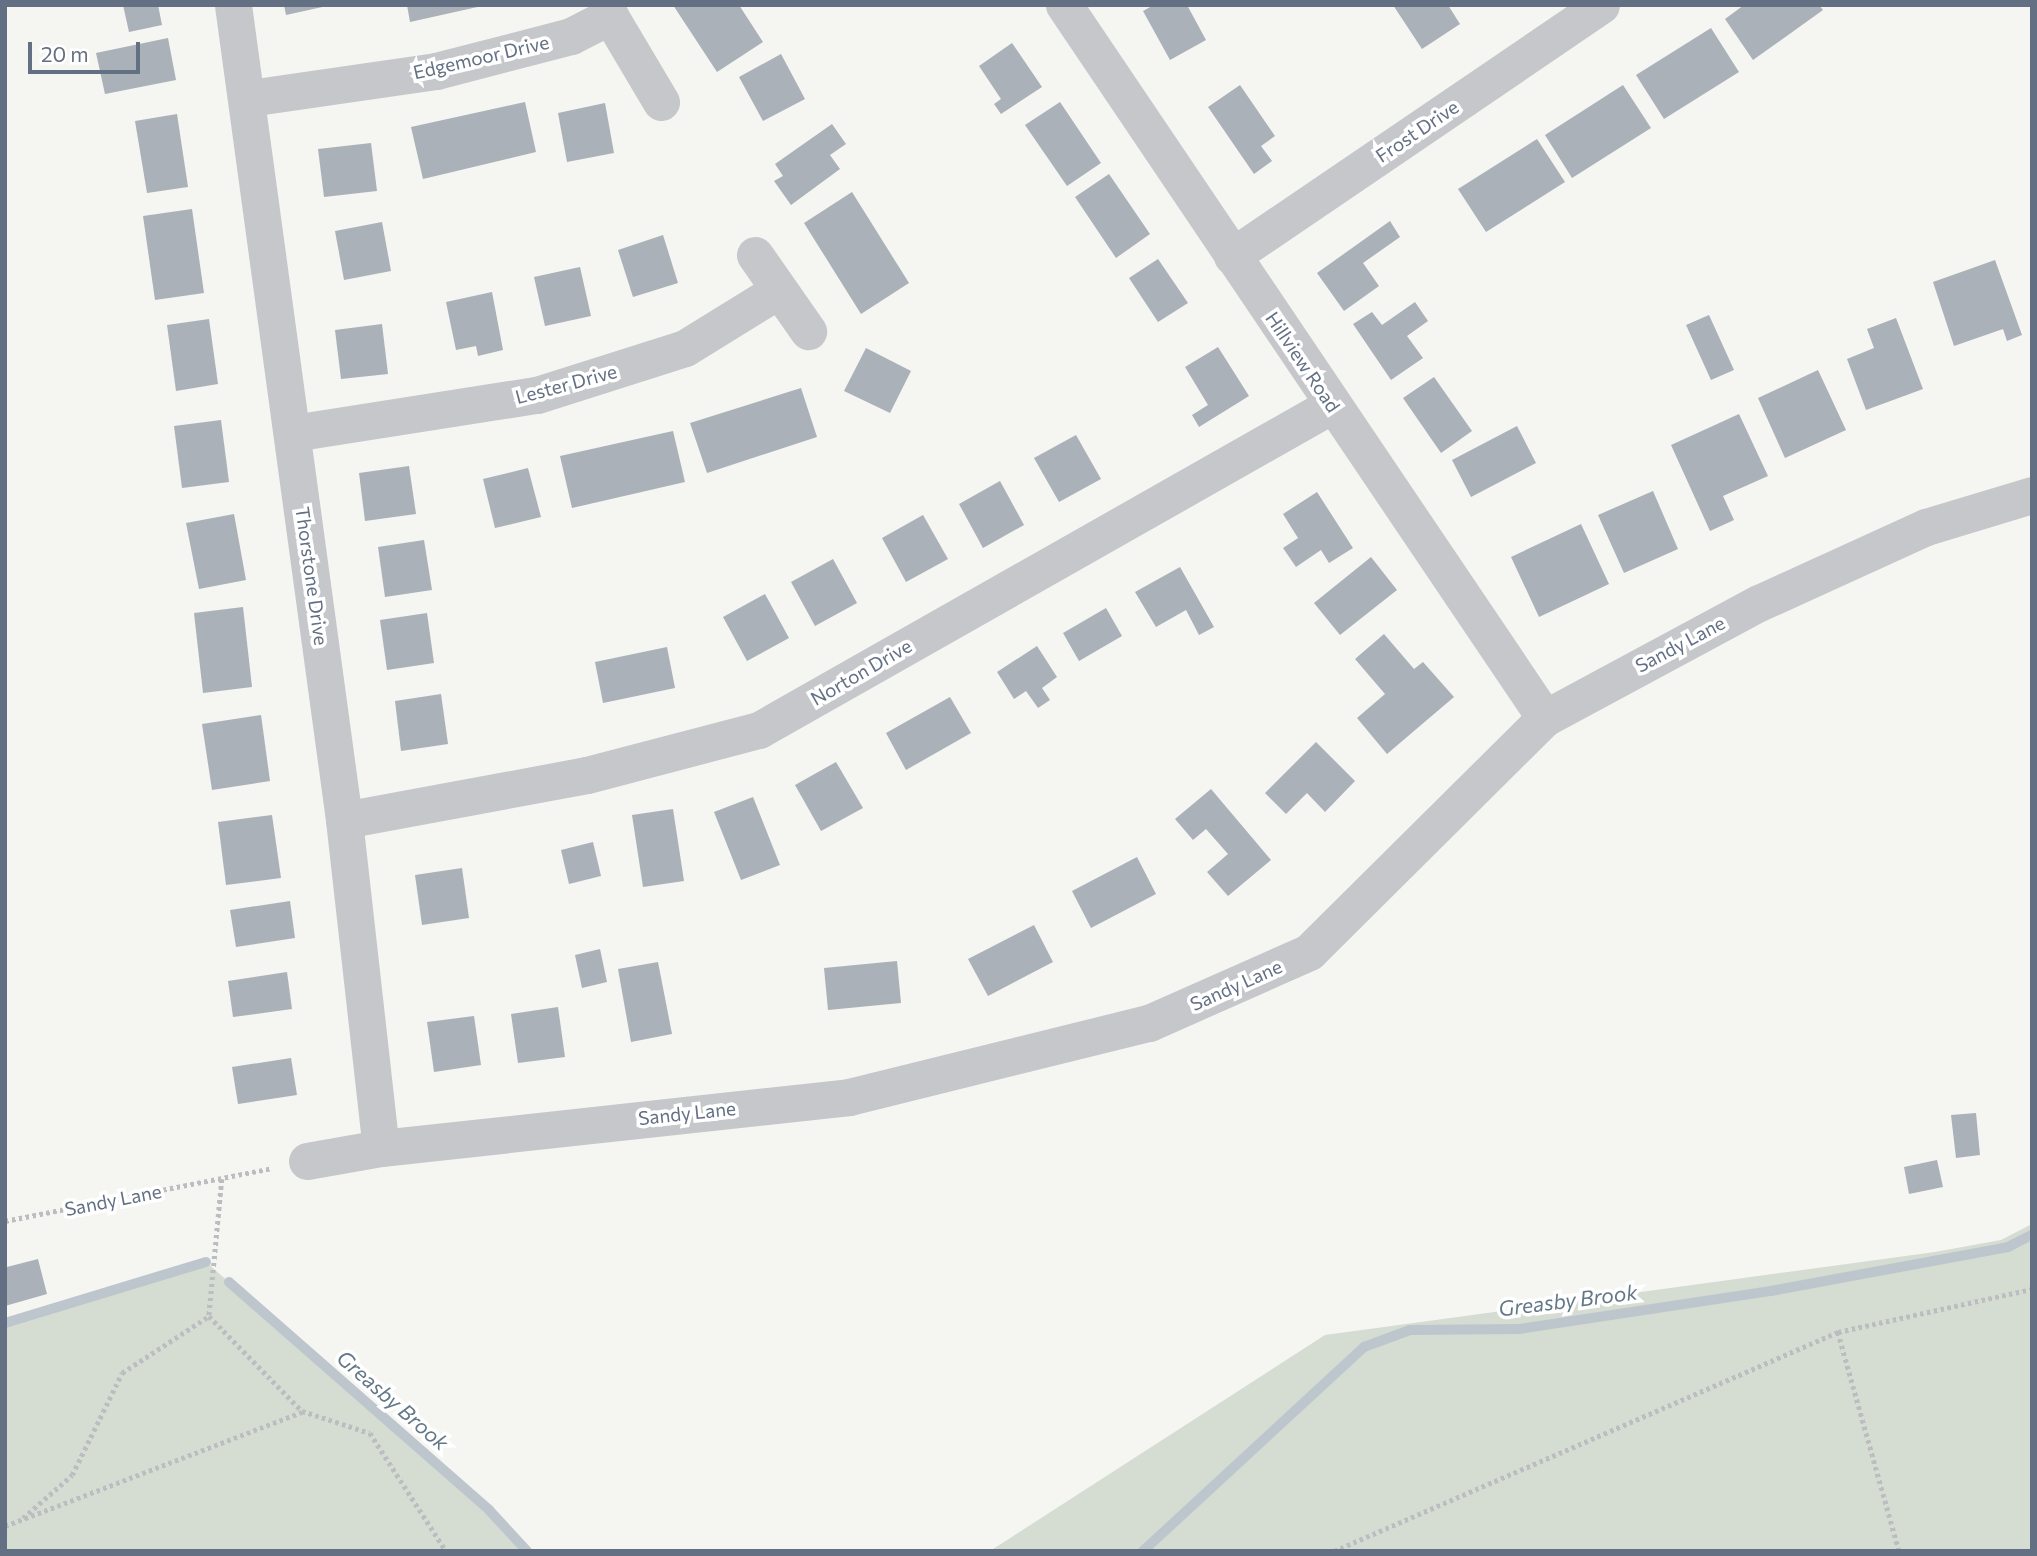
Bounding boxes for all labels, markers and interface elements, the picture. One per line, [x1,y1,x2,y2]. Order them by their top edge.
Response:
scale bar [32,28,144,72]
street label: Edgemoor Drive [411,30,551,84]
text: 20 m [41,41,89,66]
street label: Frost Drive [1371,95,1463,167]
street label: Hillview Road [1261,307,1345,417]
street label: Lester Drive [513,359,619,409]
street label: Thorstone Drive [291,505,333,647]
street label: Sandy Lane [1631,611,1729,677]
street label: Norton Drive [807,634,915,710]
street label: Sandy Lane [1187,955,1285,1015]
street label: Sandy Lane [637,1097,737,1129]
street label: Sandy Lane [63,1179,163,1221]
water label: Greasby Brook [1497,1279,1639,1321]
water label: Greasby Brook [332,1345,454,1455]

